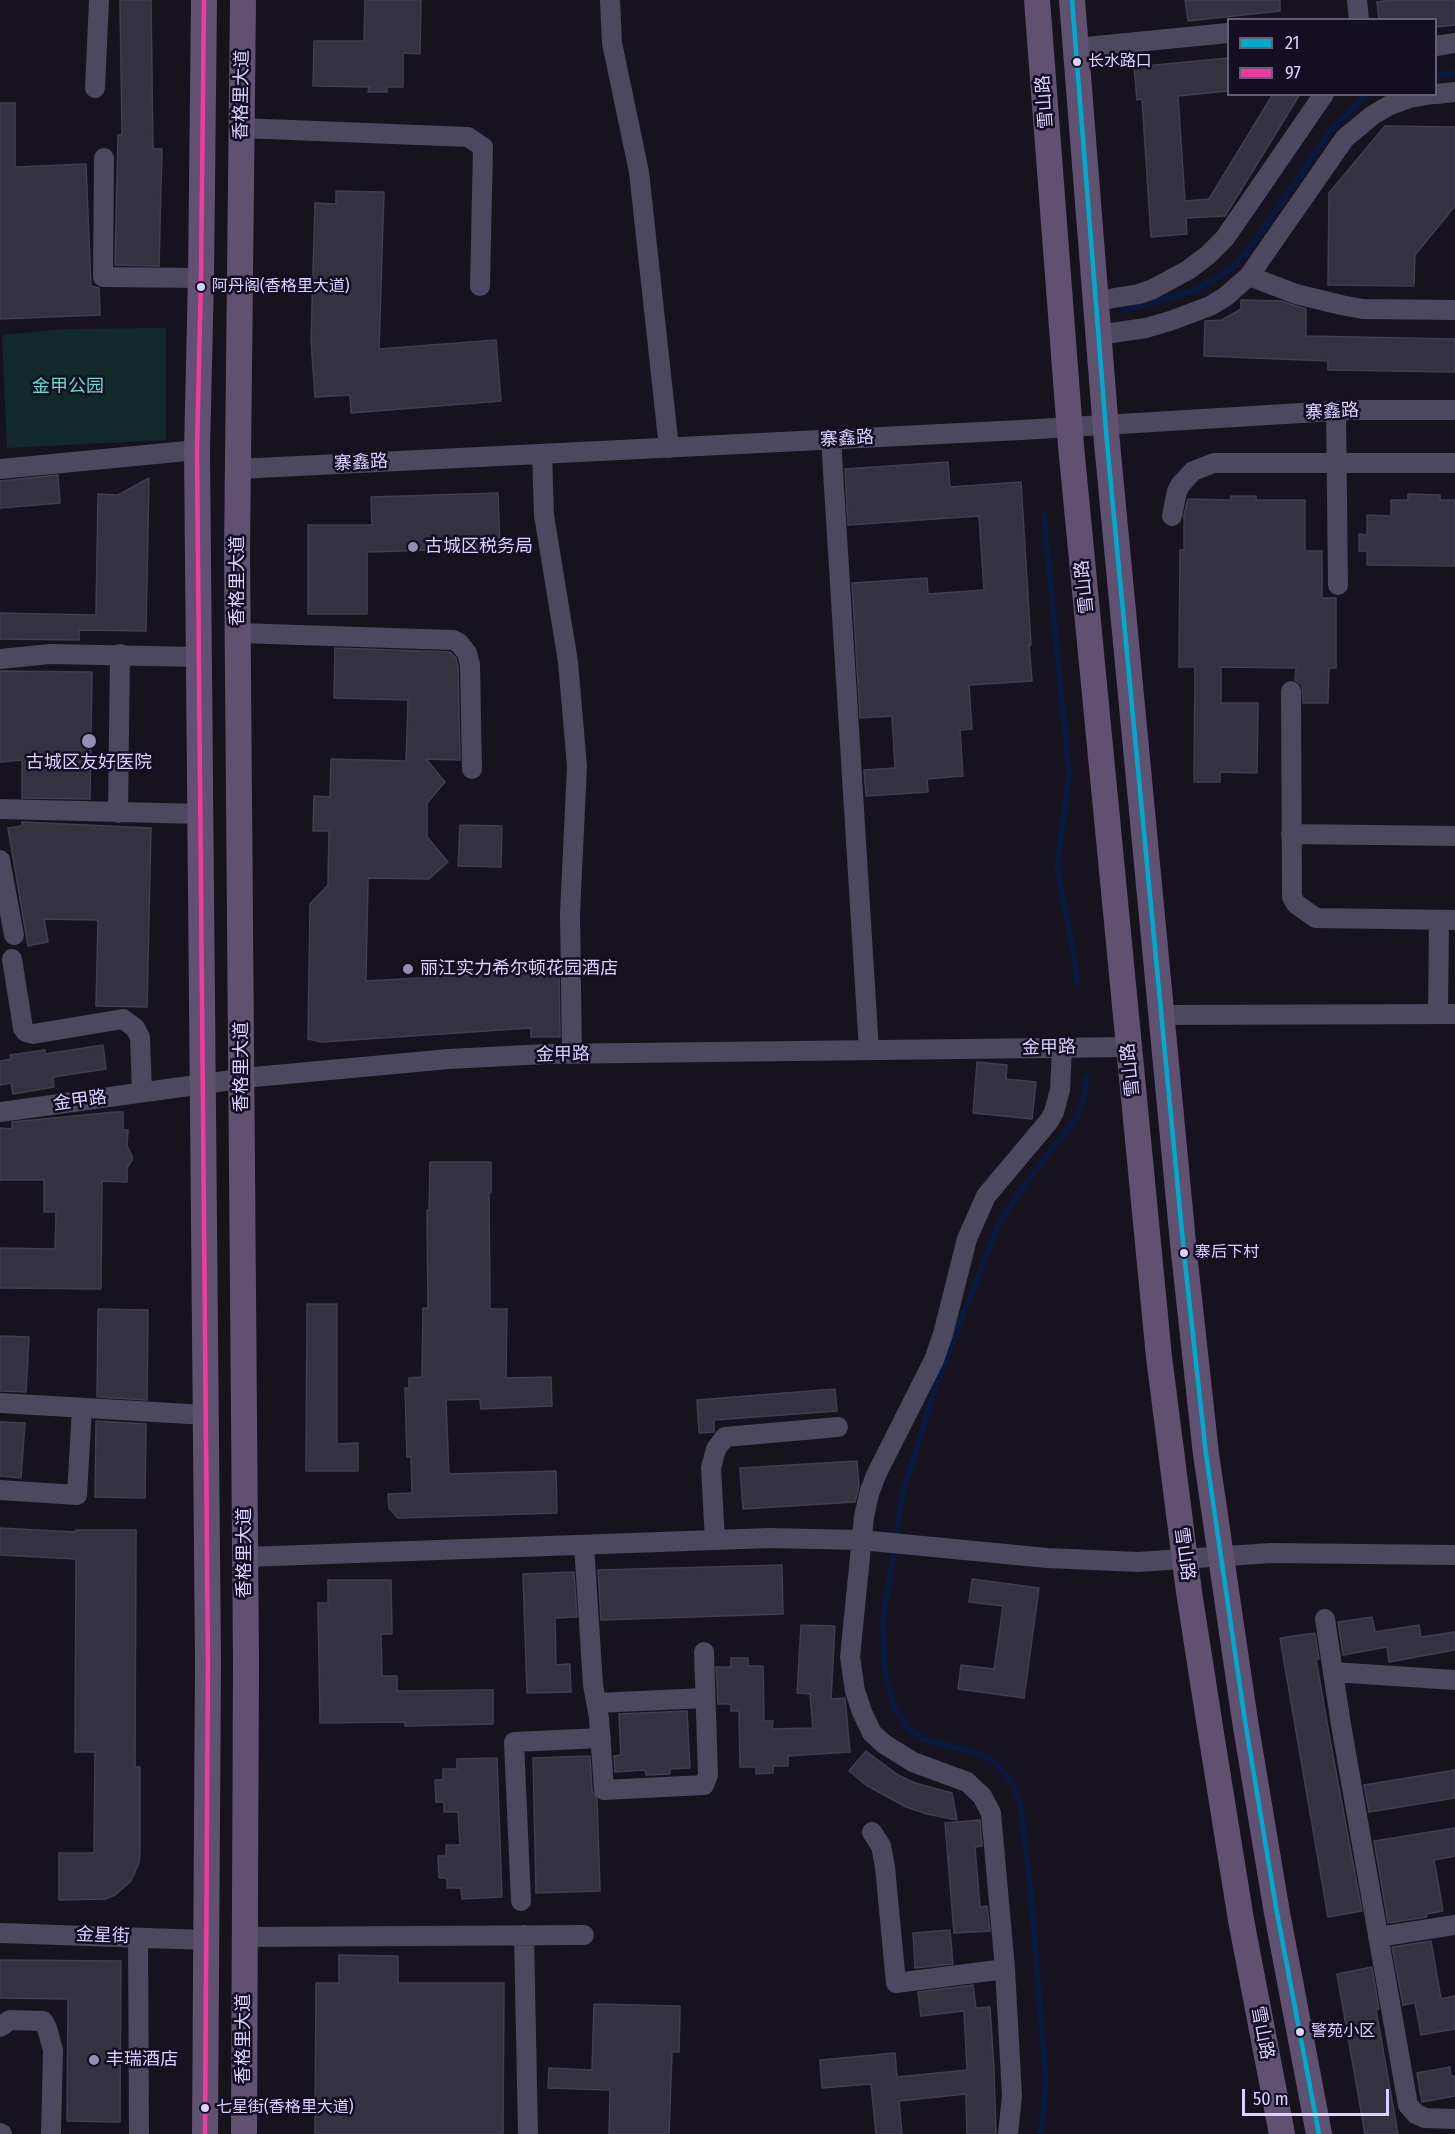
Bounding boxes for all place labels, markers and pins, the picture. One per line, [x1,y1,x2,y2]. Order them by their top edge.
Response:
place label: 长水路口 [1088,52,1152,72]
marker: 长水路口 [1071,56,1083,68]
place label: 阿丹阁(香格里大道) [212,277,349,297]
marker: 阿丹阁(香格里大道) [195,281,207,293]
place label: 古城区税务局 [425,536,533,558]
marker: 古城区税务局 [406,540,420,554]
marker: 古城区友好医院 [80,732,98,750]
place label: 古城区友好医院 [26,752,152,774]
place label: 丽江实力希尔顿花园酒店 [420,958,618,980]
marker: 丽江实力希尔顿花园酒店 [401,962,415,976]
place label: 寨后下村 [1195,1243,1259,1263]
marker: 寨后下村 [1178,1247,1190,1259]
place label: 警苑小区 [1311,2022,1375,2042]
marker: 警苑小区 [1294,2026,1306,2038]
place label: 丰瑞酒店 [106,2049,178,2071]
marker: 丰瑞酒店 [87,2053,101,2067]
place label: 七星街(香格里大道) [216,2098,353,2118]
marker: 七星街(香格里大道) [199,2102,211,2114]

